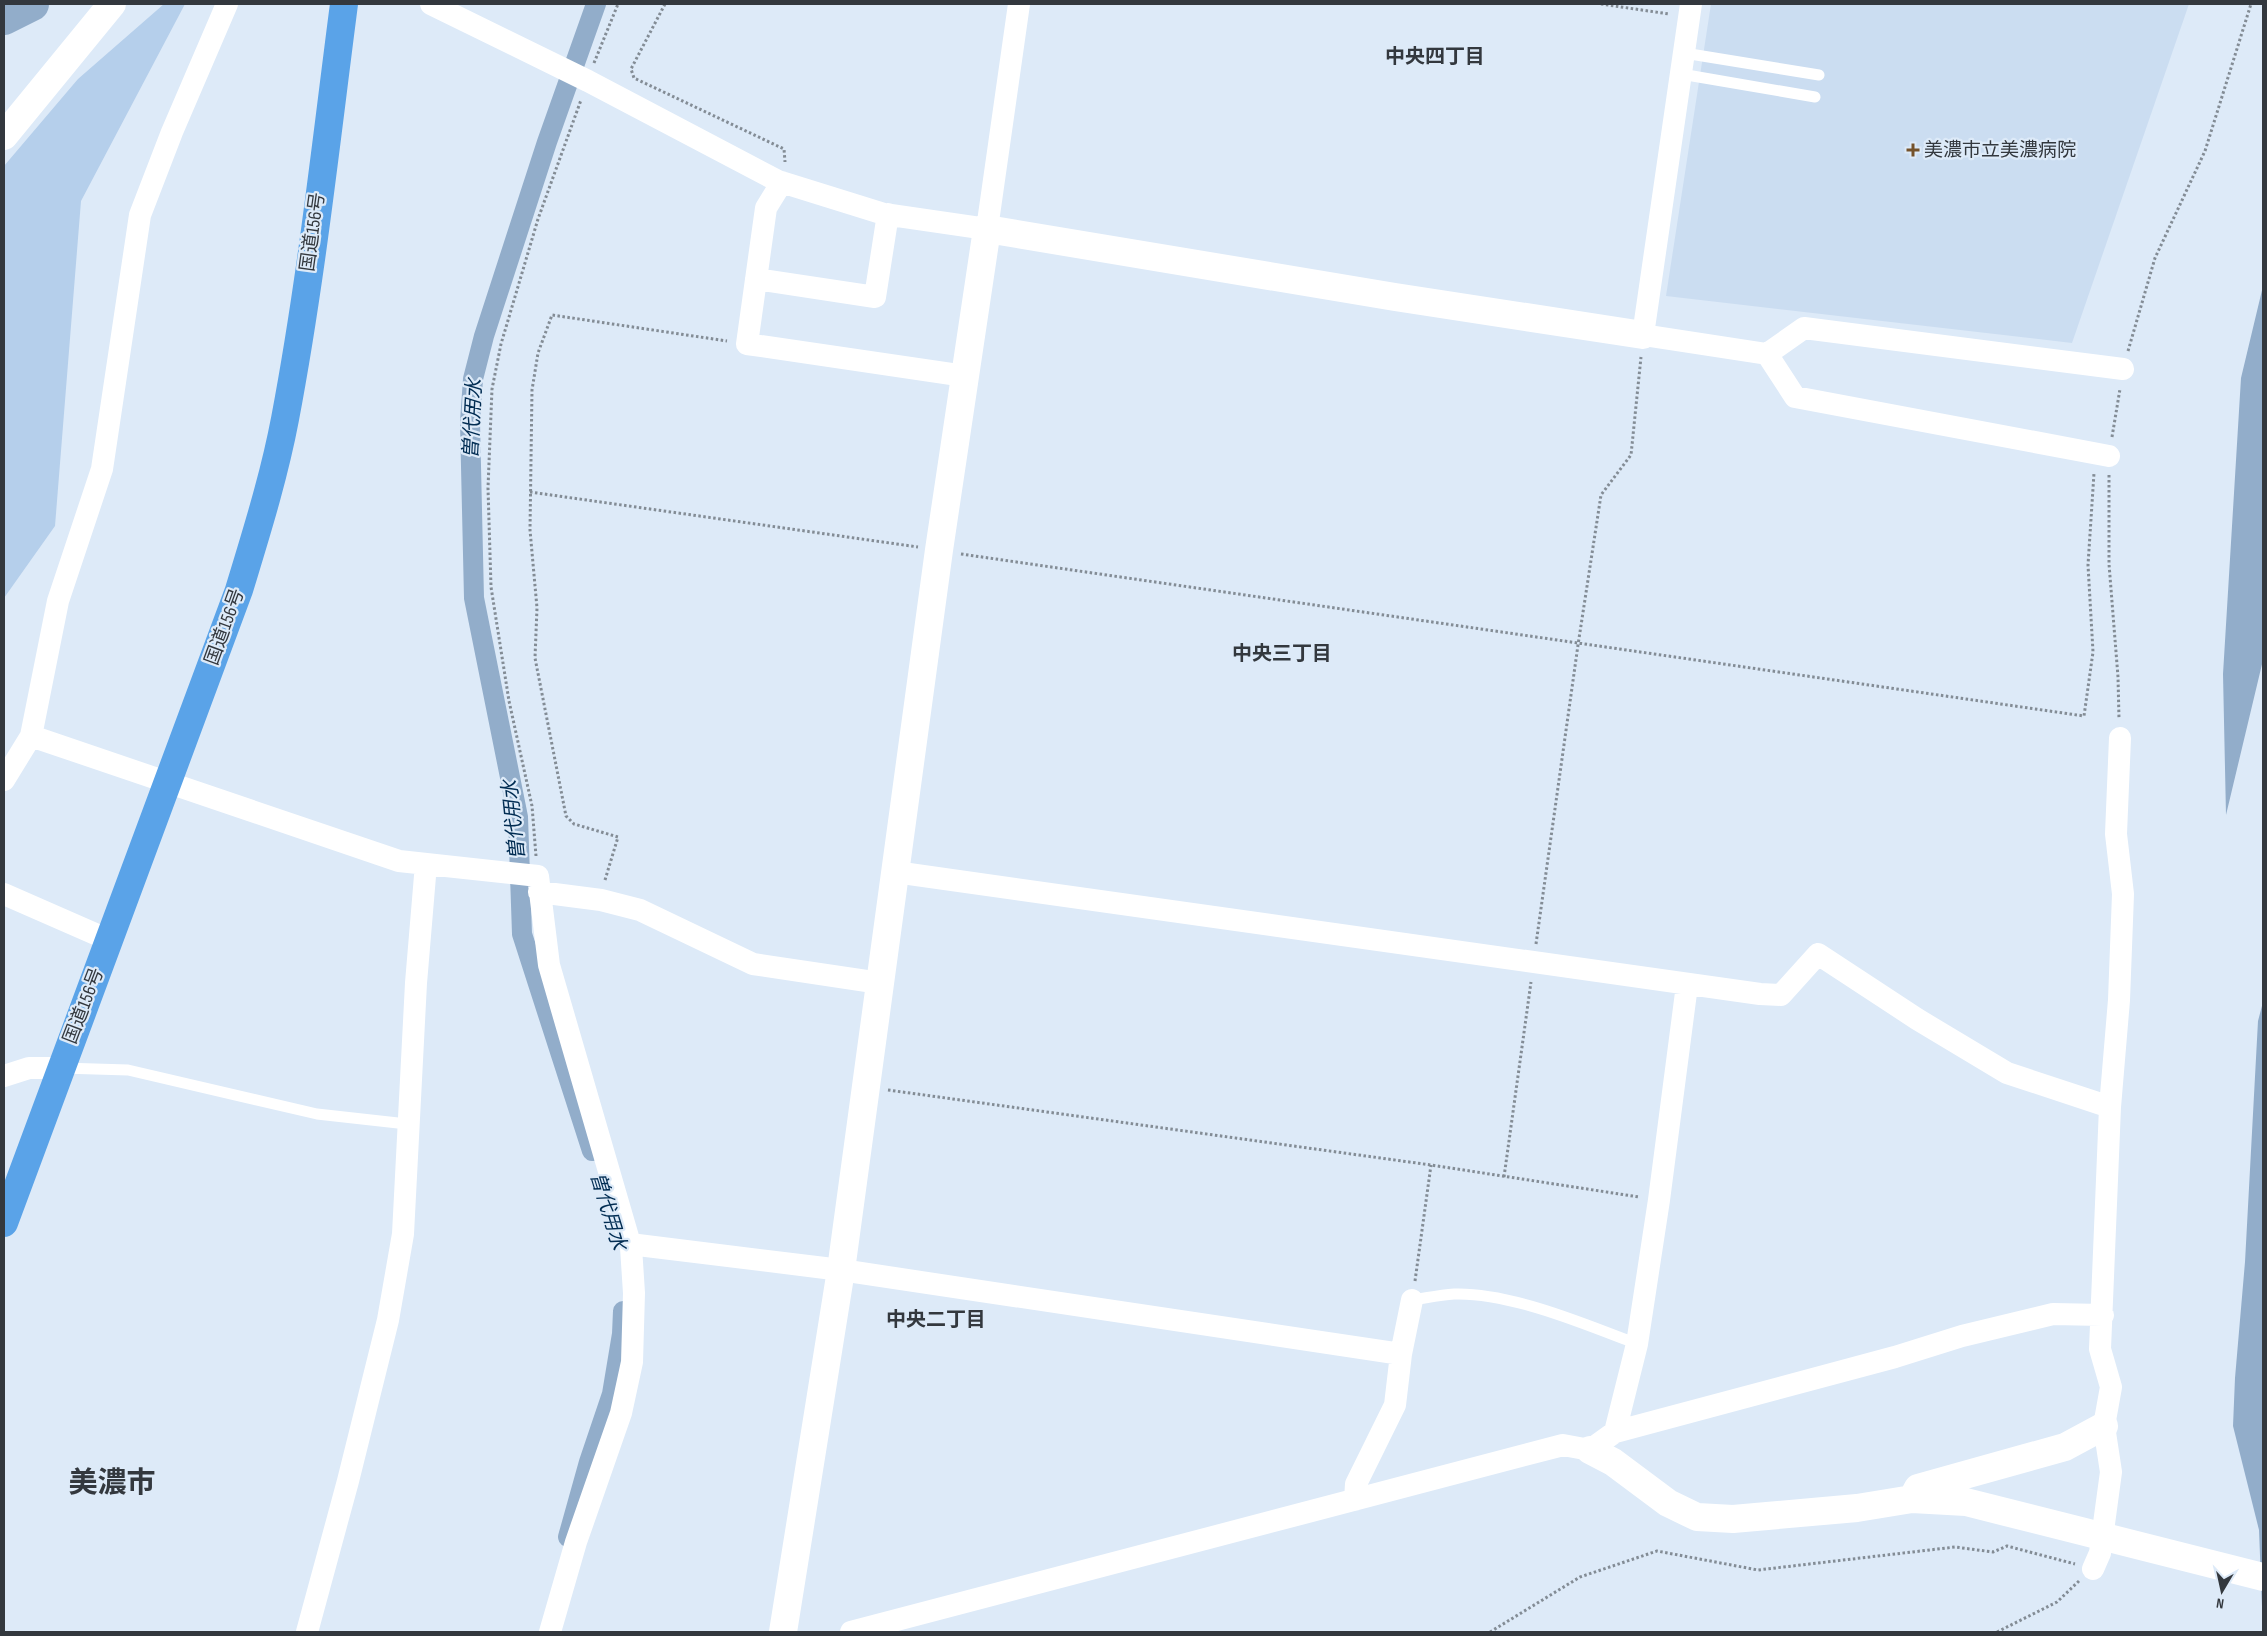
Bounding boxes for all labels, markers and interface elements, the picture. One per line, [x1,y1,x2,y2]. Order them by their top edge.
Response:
district label: 中央四丁目 [1385,45,1485,69]
place label: 美濃市立美濃病院 [1924,139,2076,162]
marker: 美濃市立美濃病院 [1906,143,1920,157]
street label: 国道156号 [296,191,330,273]
water label: 曽代用水 [459,376,487,460]
street label: 国道156号 [201,586,249,668]
district label: 中央三丁目 [1232,642,1332,666]
water label: 曽代用水 [498,777,530,861]
street label: 国道156号 [59,965,109,1047]
water label: 曽代用水 [585,1169,632,1255]
district label: 中央二丁目 [886,1308,986,1332]
district label: 美濃市 [68,1466,156,1501]
north arrow [2197,1566,2247,1616]
text: N [2215,1594,2225,1612]

